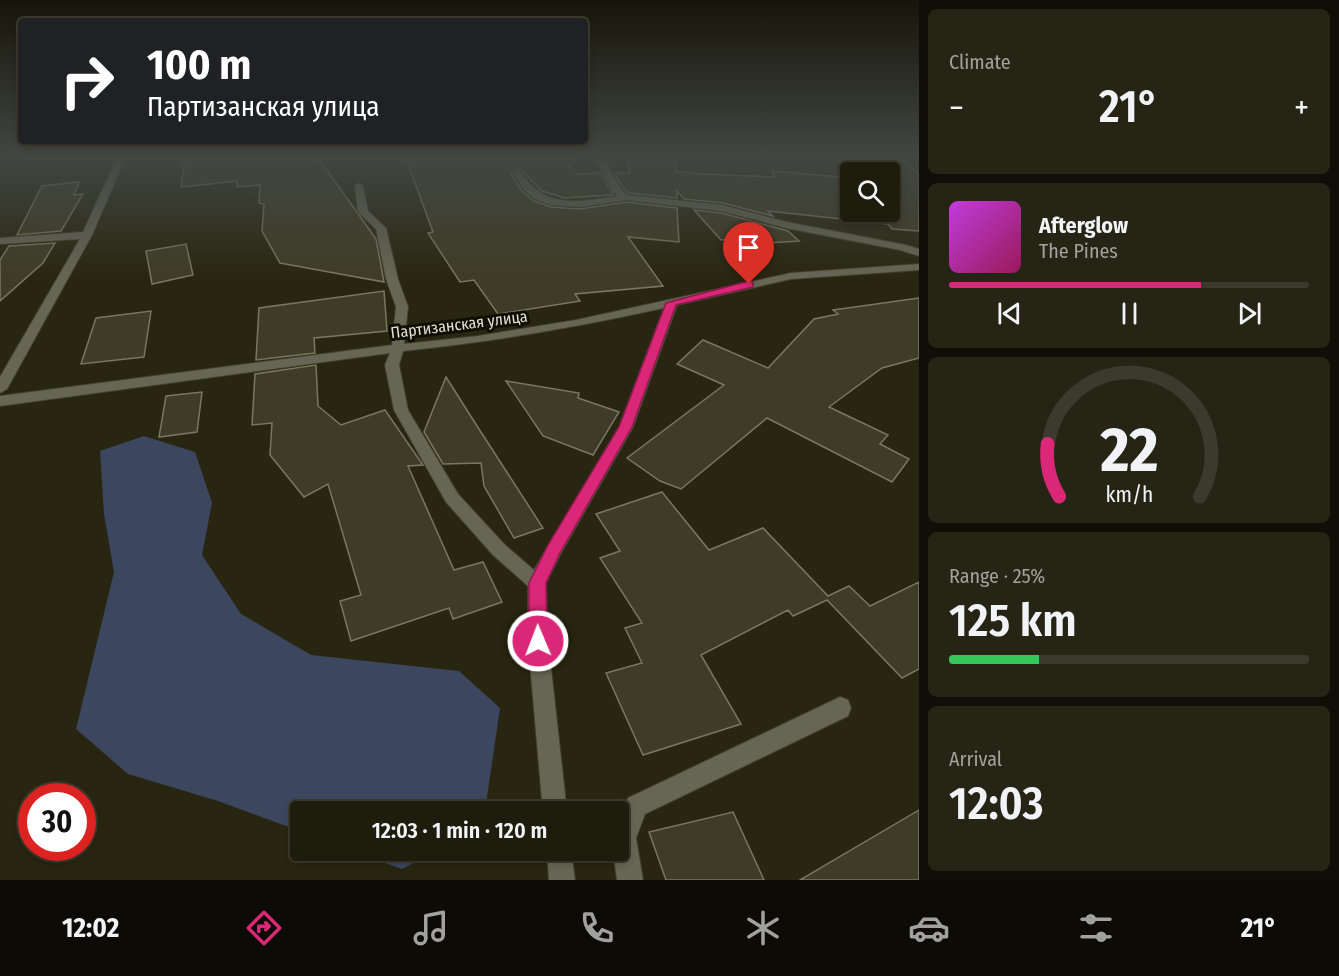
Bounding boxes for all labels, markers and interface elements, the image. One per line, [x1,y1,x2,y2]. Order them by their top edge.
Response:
text: 100 m [147,40,251,90]
icon: right [48,42,126,120]
text: Climate [949,50,1011,74]
text: 21° [1099,80,1159,134]
text: − [949,88,964,128]
text: + [1294,88,1309,128]
text: Партизанская улица [147,91,379,123]
map controls [840,162,900,222]
button: search [840,162,900,222]
text: Afterglow [1039,212,1128,239]
pin [723,222,774,284]
icon: arrive [732,231,765,264]
text: The Pines [1039,239,1118,263]
icon: previous [993,297,1026,330]
icon: pause [1113,297,1146,330]
icon: next [1233,297,1266,330]
street label: Партизанская улица [390,307,529,342]
text: 22 [1099,413,1158,488]
text: km/h [1105,482,1153,508]
text: Range · 25% [949,564,1045,588]
text: 125 km [949,594,1077,648]
position arrow [506,609,570,673]
text: Arrival [949,747,1002,771]
text: 12:03 [949,777,1043,831]
speed limit sign: 30 [18,783,96,861]
text: 12:03 · 1 min · 120 m [372,817,547,844]
icon: directions [243,907,285,949]
icon: music [410,907,452,949]
icon: phone [576,907,618,949]
icon: climate [742,907,784,949]
icon: car [908,907,950,949]
icon: filters [1075,907,1117,949]
text: 12:02 [62,912,119,944]
text: 21° [1241,912,1277,944]

